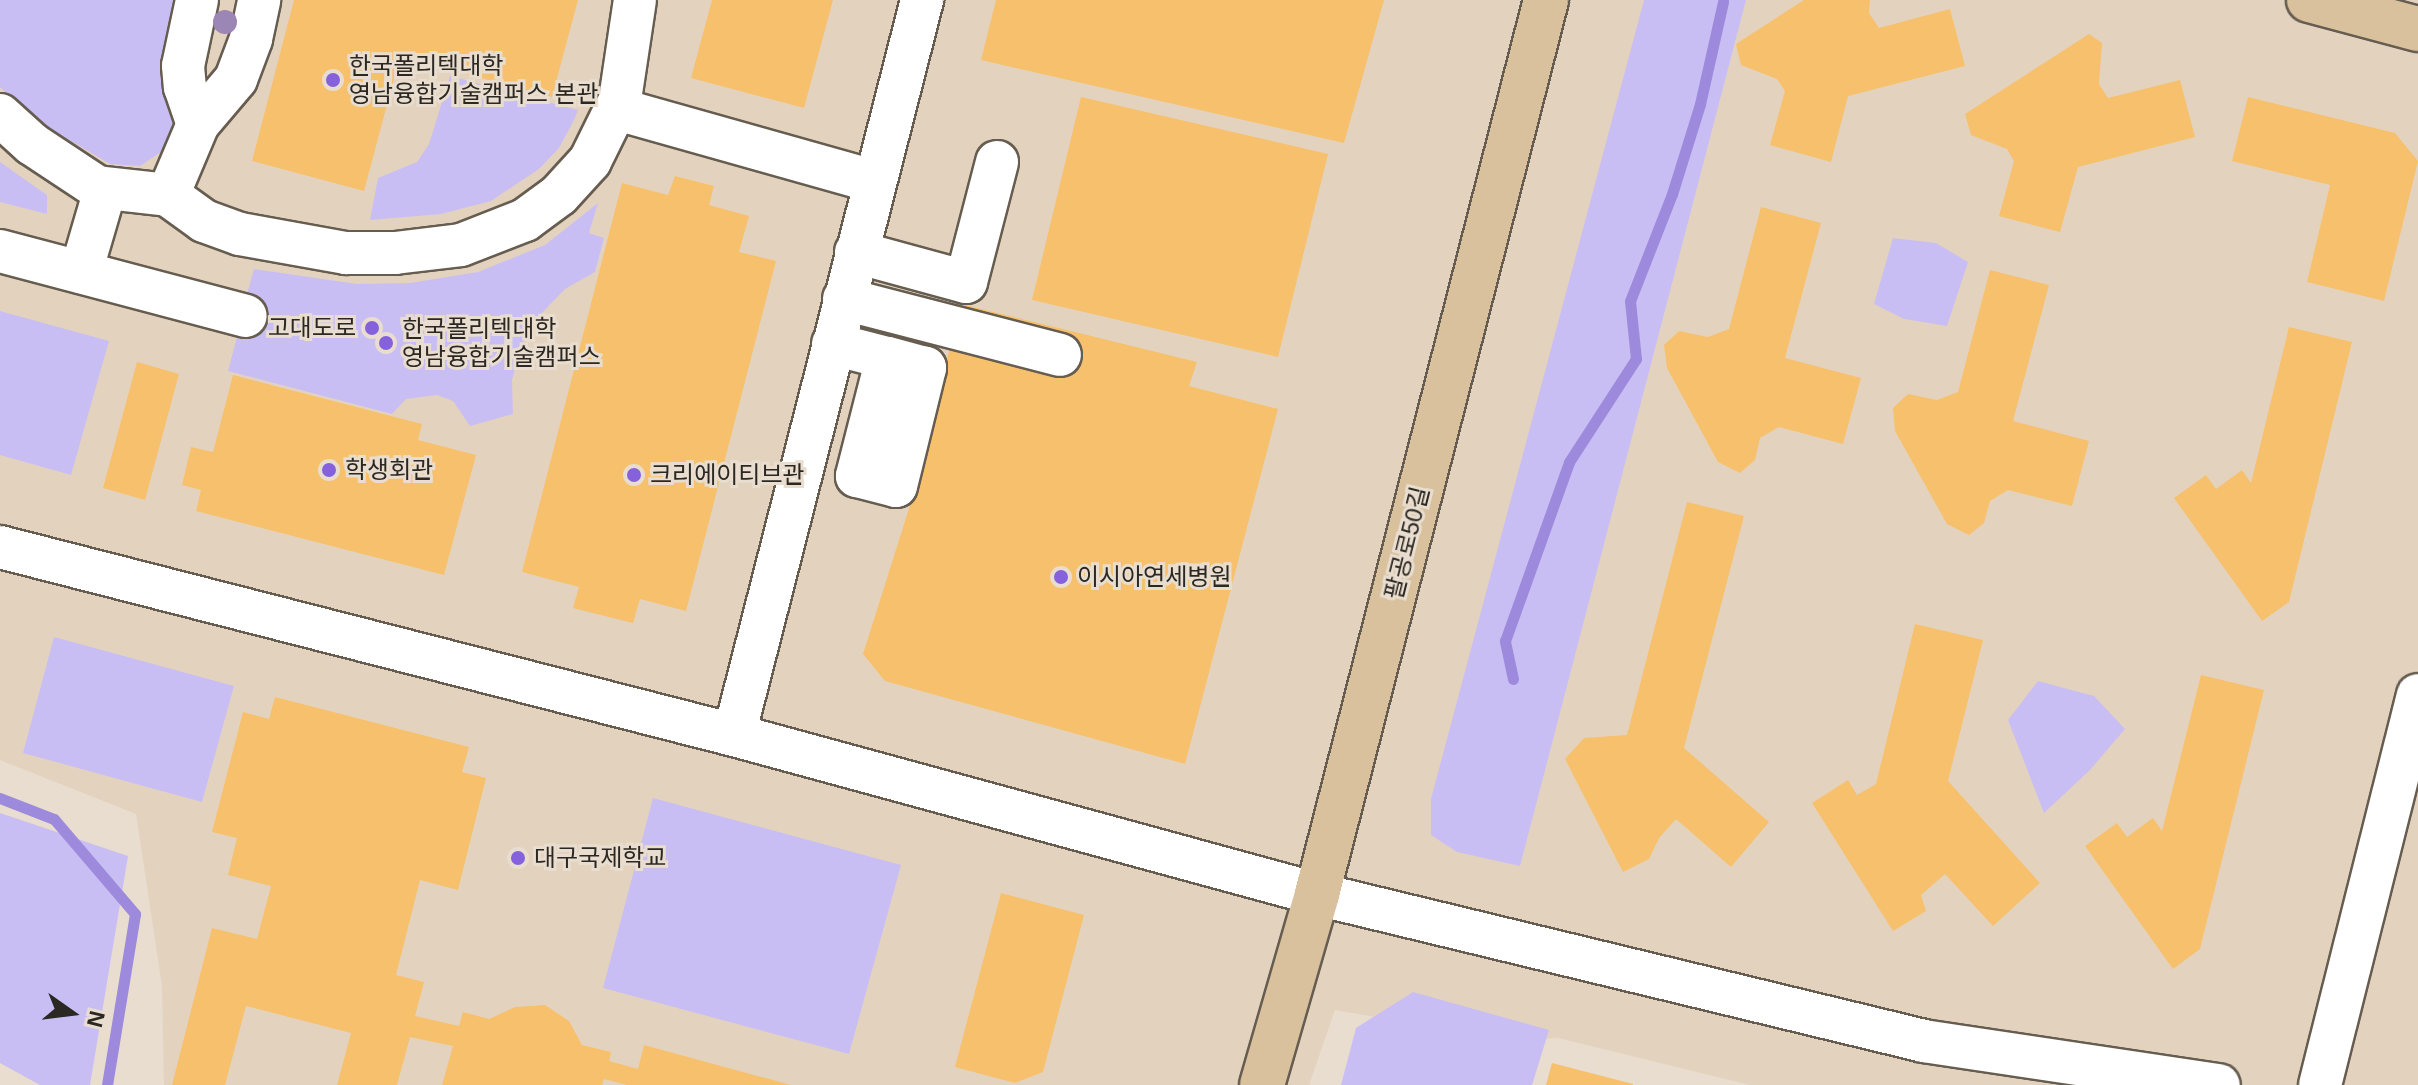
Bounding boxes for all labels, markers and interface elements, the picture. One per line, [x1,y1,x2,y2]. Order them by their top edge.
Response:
place label: 한국폴리텍대학 영남융합기술캠퍼스 본관 [349,52,599,108]
marker: 한국폴리텍대학 영남융합기술캠퍼스 본관 [324,71,342,89]
place label: 고대도로 [268,314,356,342]
place label: 한국폴리텍대학 영남융합기술캠퍼스 [402,315,601,371]
marker: 고대도로 [363,319,381,337]
marker: 한국폴리텍대학 영남융합기술캠퍼스 [377,334,395,352]
place label: 학생회관 [345,456,433,484]
marker: 학생회관 [320,461,338,479]
place label: 크리에이티브관 [650,461,805,489]
marker: 크리에이티브관 [625,466,643,484]
street label: 팔공로50길 [1379,484,1435,602]
place label: 이시아연세병원 [1077,563,1232,591]
marker: 이시아연세병원 [1052,568,1070,586]
place label: 대구국제학교 [534,844,666,872]
marker: 대구국제학교 [509,849,527,867]
north arrow [32,973,112,1053]
text: N [82,1008,110,1030]

